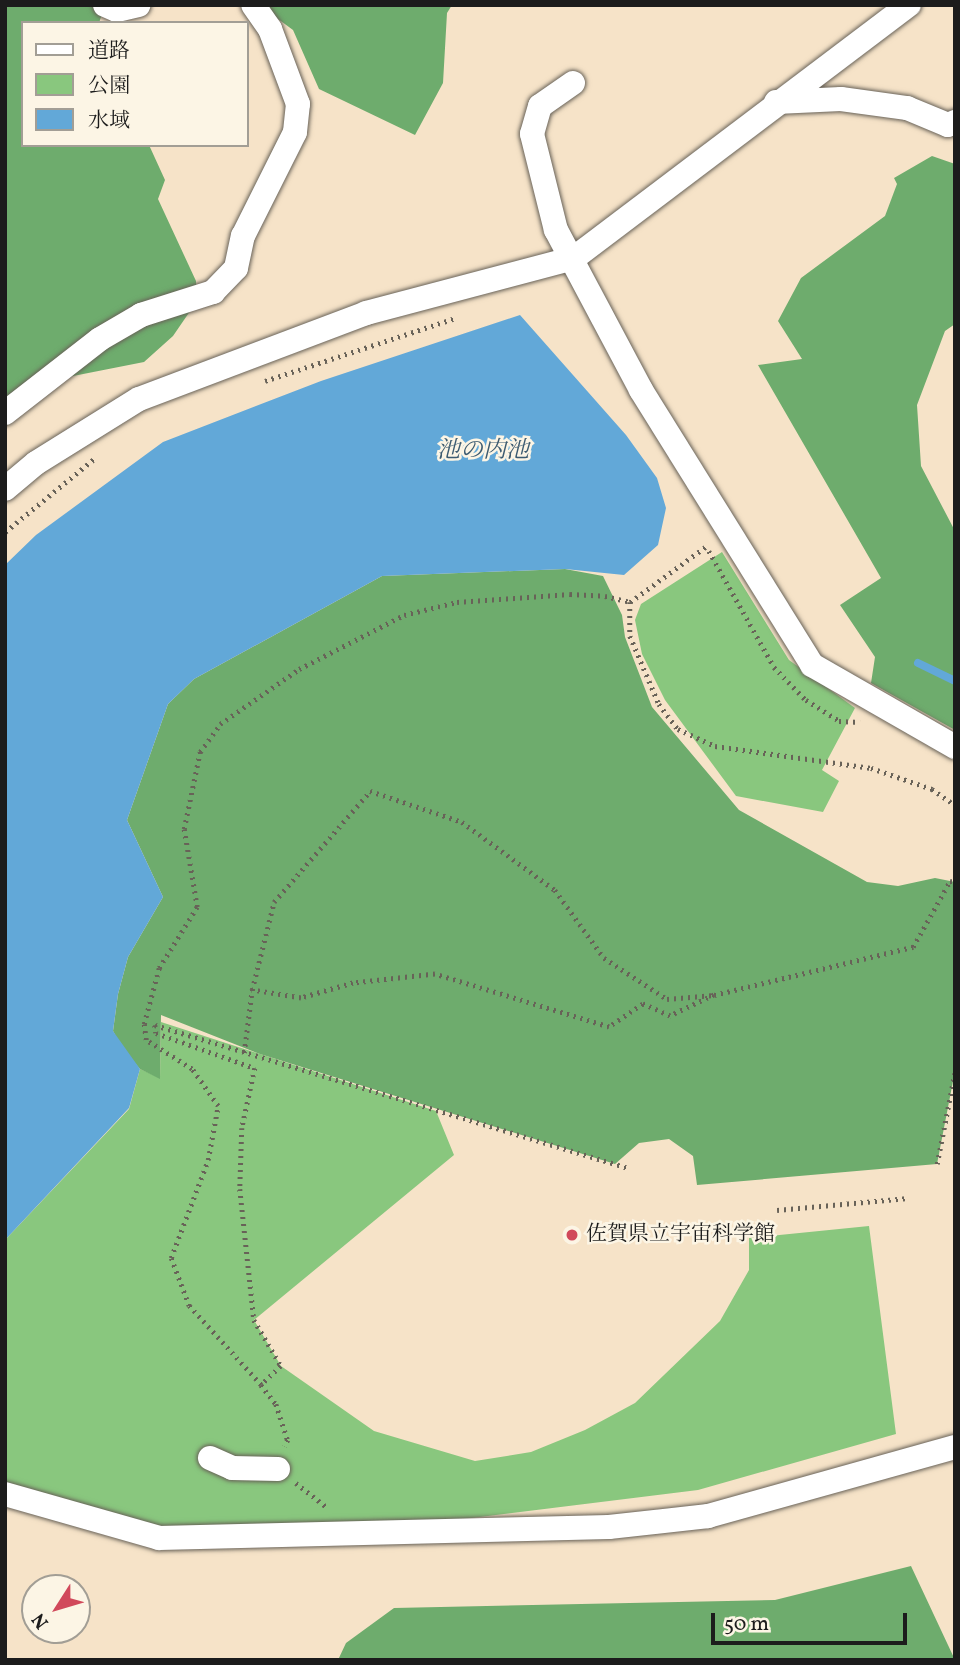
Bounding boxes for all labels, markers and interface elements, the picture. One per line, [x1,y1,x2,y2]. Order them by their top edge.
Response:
legend [21,21,248,147]
text: 道路 [88,37,130,66]
text: 公園 [88,72,130,101]
text: 水域 [88,107,130,136]
water label: 池の内池 [437,437,529,465]
place label: 佐賀県立宇宙科学館 [586,1222,775,1248]
marker: 佐賀県立宇宙科学館 [564,1227,580,1243]
north arrow [21,1574,91,1644]
scale bar [715,1598,911,1642]
text: N [26,1607,55,1634]
text: 50 m [724,1610,769,1639]

